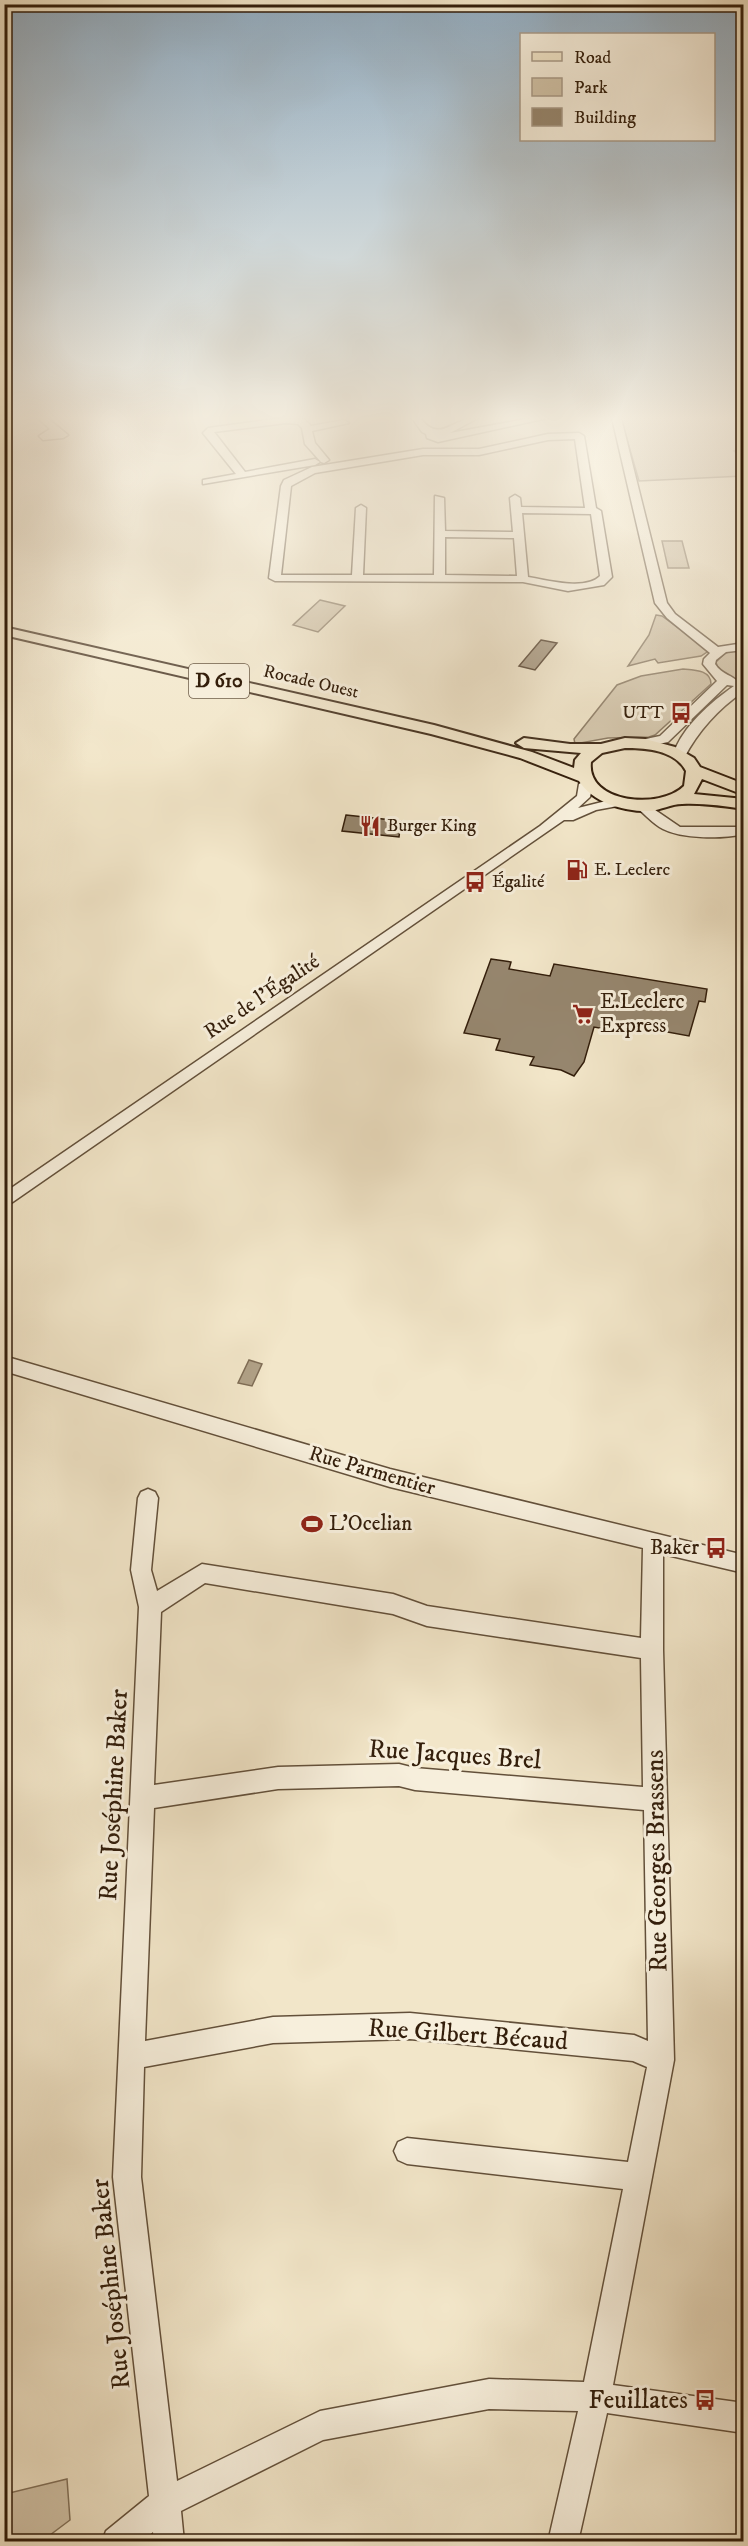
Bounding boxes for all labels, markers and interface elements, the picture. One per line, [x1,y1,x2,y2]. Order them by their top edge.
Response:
legend [520,33,715,141]
text: Road [574,47,611,69]
text: Park [574,77,608,99]
text: Building [574,107,636,129]
street label: Rocade Ouest [261,660,361,704]
road number: D 610 [189,664,249,698]
bus stop icon: UTT [669,701,693,725]
place label: UTT [622,702,664,724]
restaurant icon: Burger King [358,814,382,838]
place label: Burger King [387,815,476,837]
fuel station icon: E. Leclerc [565,858,589,882]
place label: E. Leclerc [594,859,670,881]
bus stop icon: Égalité [463,870,487,894]
place label: Égalité [492,871,545,893]
street label: Rue de l'Égalité [199,948,325,1045]
place label: E.Leclerc Express [600,989,684,1039]
supermarket icon: E.Leclerc Express [571,1002,595,1026]
street label: Rue Parmentier [306,1441,438,1501]
place label: L'Ocelian [329,1511,412,1537]
sports icon: L'Ocelian [300,1512,324,1536]
place label: Baker [650,1535,699,1561]
bus stop icon: Baker [704,1536,728,1560]
street label: Rue Joséphine Baker [92,1688,136,1902]
street label: Rue Jacques Brel [367,1732,543,1778]
street label: Rue Georges Brassens [639,1749,675,1973]
street label: Rue Gilbert Bécaud [367,2012,569,2058]
street label: Rue Joséphine Baker [83,2177,138,2391]
place label: Feuillates [588,2384,688,2417]
bus stop icon: Feuillates [693,2388,717,2412]

